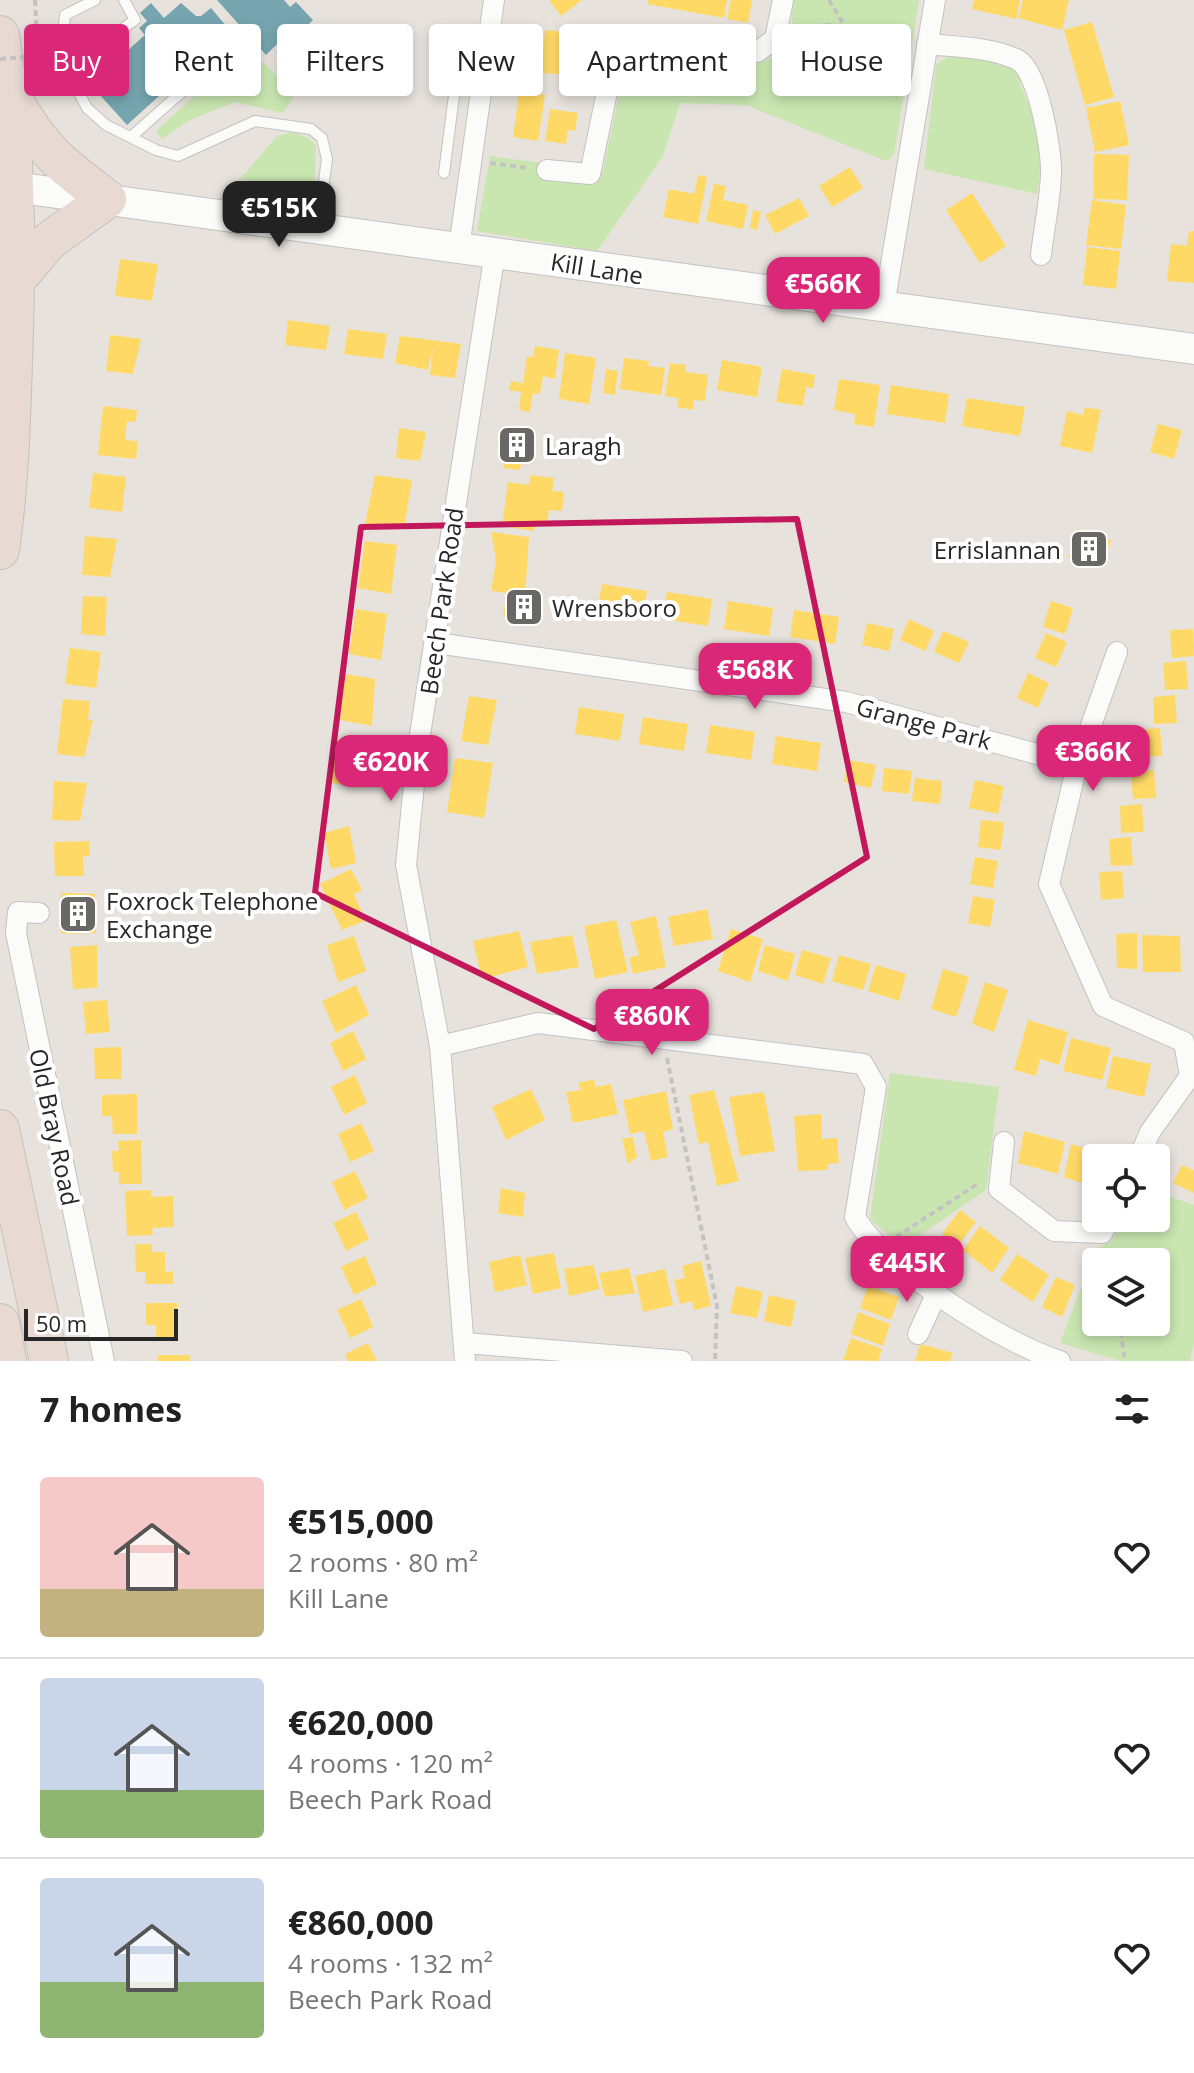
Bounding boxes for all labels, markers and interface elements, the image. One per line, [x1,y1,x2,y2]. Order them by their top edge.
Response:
chip: Buy [24,24,129,96]
chip: Rent [145,24,261,96]
chip: Filters [277,24,413,96]
chip: New [429,24,543,96]
chip: Apartment [559,24,756,96]
chip: House [772,24,911,96]
pin: €515K [223,181,335,249]
text: €515K [241,189,317,225]
street label: Kill Lane [548,244,646,292]
pin: €566K [767,257,879,325]
text: €566K [785,265,861,301]
building icon: Laragh [496,424,538,466]
place label: Laragh [545,429,622,462]
street label: Beech Park Road [412,505,470,697]
building icon: Errislannan [1068,528,1110,570]
place label: Errislannan [934,533,1061,566]
building icon: Wrensboro [503,586,545,628]
place label: Wrensboro [552,591,677,624]
pin: €568K [699,643,811,711]
text: €568K [717,651,793,687]
street label: Grange Park [853,689,995,757]
pin: €366K [1037,725,1149,793]
text: €366K [1055,733,1131,769]
pin: €620K [335,735,447,803]
text: €620K [353,743,429,779]
place label: Foxrock Telephone Exchange [106,884,318,945]
building icon: Foxrock Telephone Exchange [57,893,99,935]
pin: €860K [596,989,708,1057]
text: €860K [614,997,690,1033]
street label: Old Bray Road [22,1045,88,1209]
map controls [1082,1144,1170,1336]
button: locate [1082,1144,1170,1232]
pin: €445K [851,1236,963,1304]
text: €445K [869,1244,945,1280]
button: layers [1082,1248,1170,1336]
scale bar [24,1305,178,1341]
text: 50 m [36,1308,87,1338]
text: 7 homes [40,1386,182,1432]
icon: filters [1110,1387,1154,1431]
text: €515,000 [288,1498,434,1544]
icon: home [104,1509,200,1605]
icon: heart [1110,1535,1154,1579]
text: 2 rooms · 80 m² [288,1544,478,1580]
text: Kill Lane [288,1580,389,1616]
text: €620,000 [288,1699,434,1745]
icon: home [104,1710,200,1806]
icon: heart [1110,1736,1154,1780]
text: 4 rooms · 120 m² [288,1745,493,1781]
text: Beech Park Road [288,1781,492,1817]
text: €860,000 [288,1899,434,1945]
icon: home [104,1910,200,2006]
icon: heart [1110,1936,1154,1980]
text: 4 rooms · 132 m² [288,1945,493,1981]
text: Beech Park Road [288,1981,492,2017]

